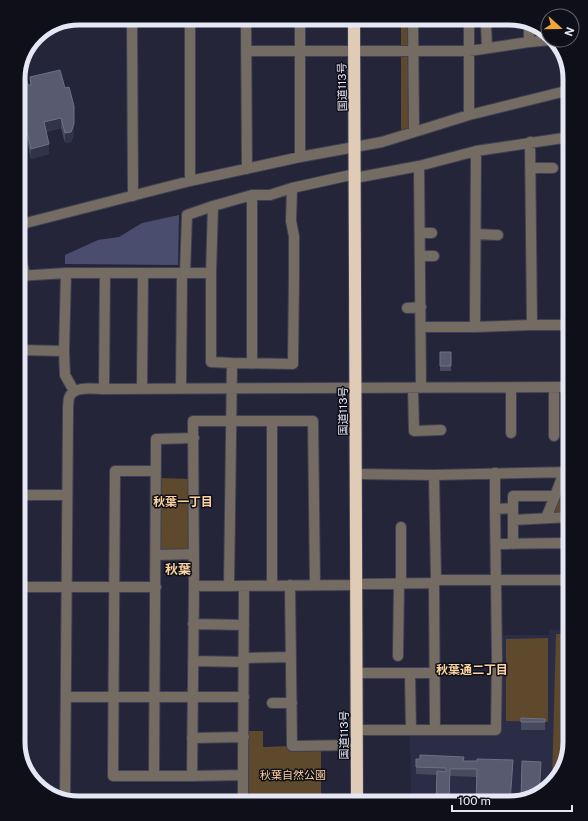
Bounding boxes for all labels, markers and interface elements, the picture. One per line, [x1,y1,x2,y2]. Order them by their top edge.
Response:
north arrow [540,8,580,48]
text: N [562,25,576,38]
street label: 国道113号 [336,62,348,112]
street label: 国道113号 [337,387,349,435]
district label: 秋葉一丁目 [153,495,213,509]
district label: 秋葉 [165,562,191,577]
district label: 秋葉通二丁目 [436,663,508,677]
street label: 国道113号 [338,711,350,759]
park label: 秋葉自然公園 [260,769,326,781]
scale bar [452,787,572,813]
text: 100 m [458,794,491,808]

